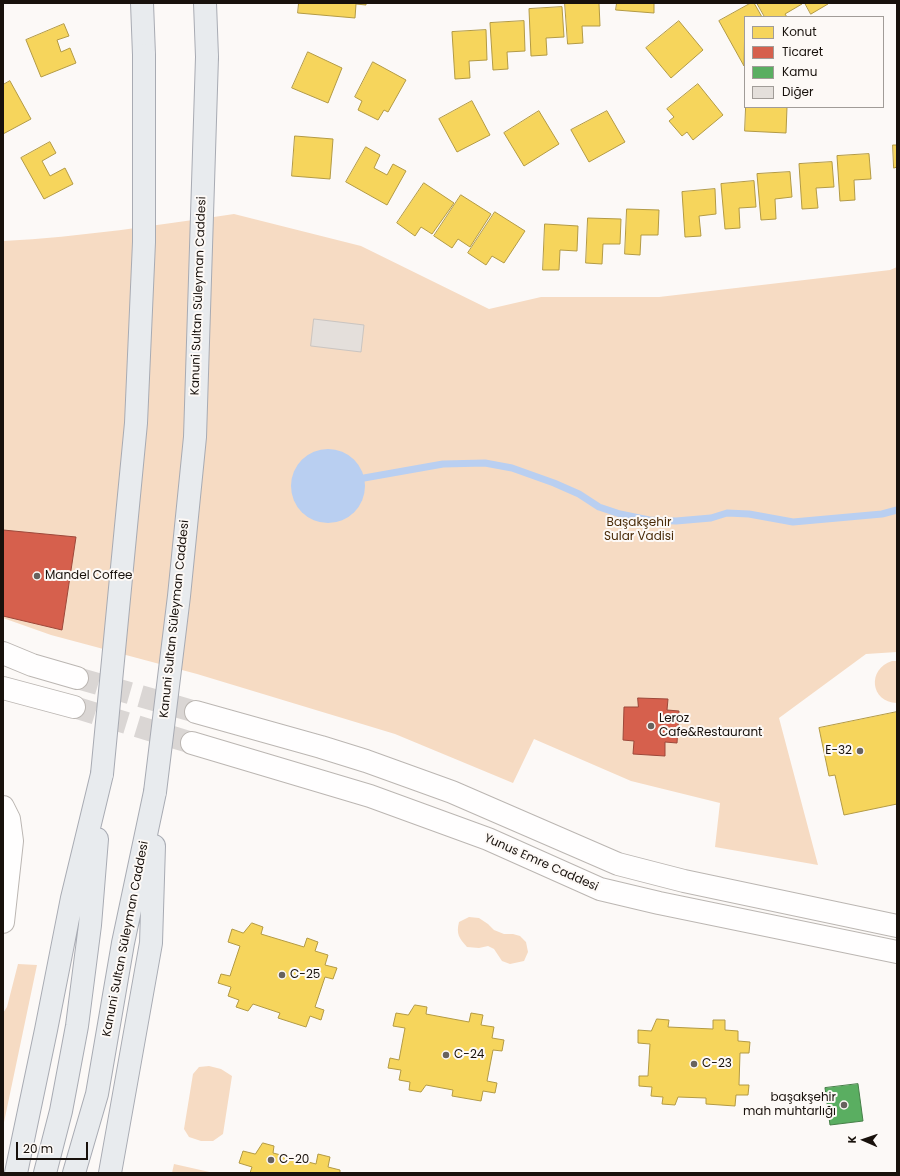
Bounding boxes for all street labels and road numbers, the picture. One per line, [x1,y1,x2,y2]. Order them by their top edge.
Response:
street label: Kanuni Sultan Süleyman Caddesi [188,196,210,396]
street label: Kanuni Sultan Süleyman Caddesi [157,519,193,719]
street label: Yunus Emre Caddesi [482,831,600,895]
street label: Kanuni Sultan Süleyman Caddesi [100,840,152,1038]

